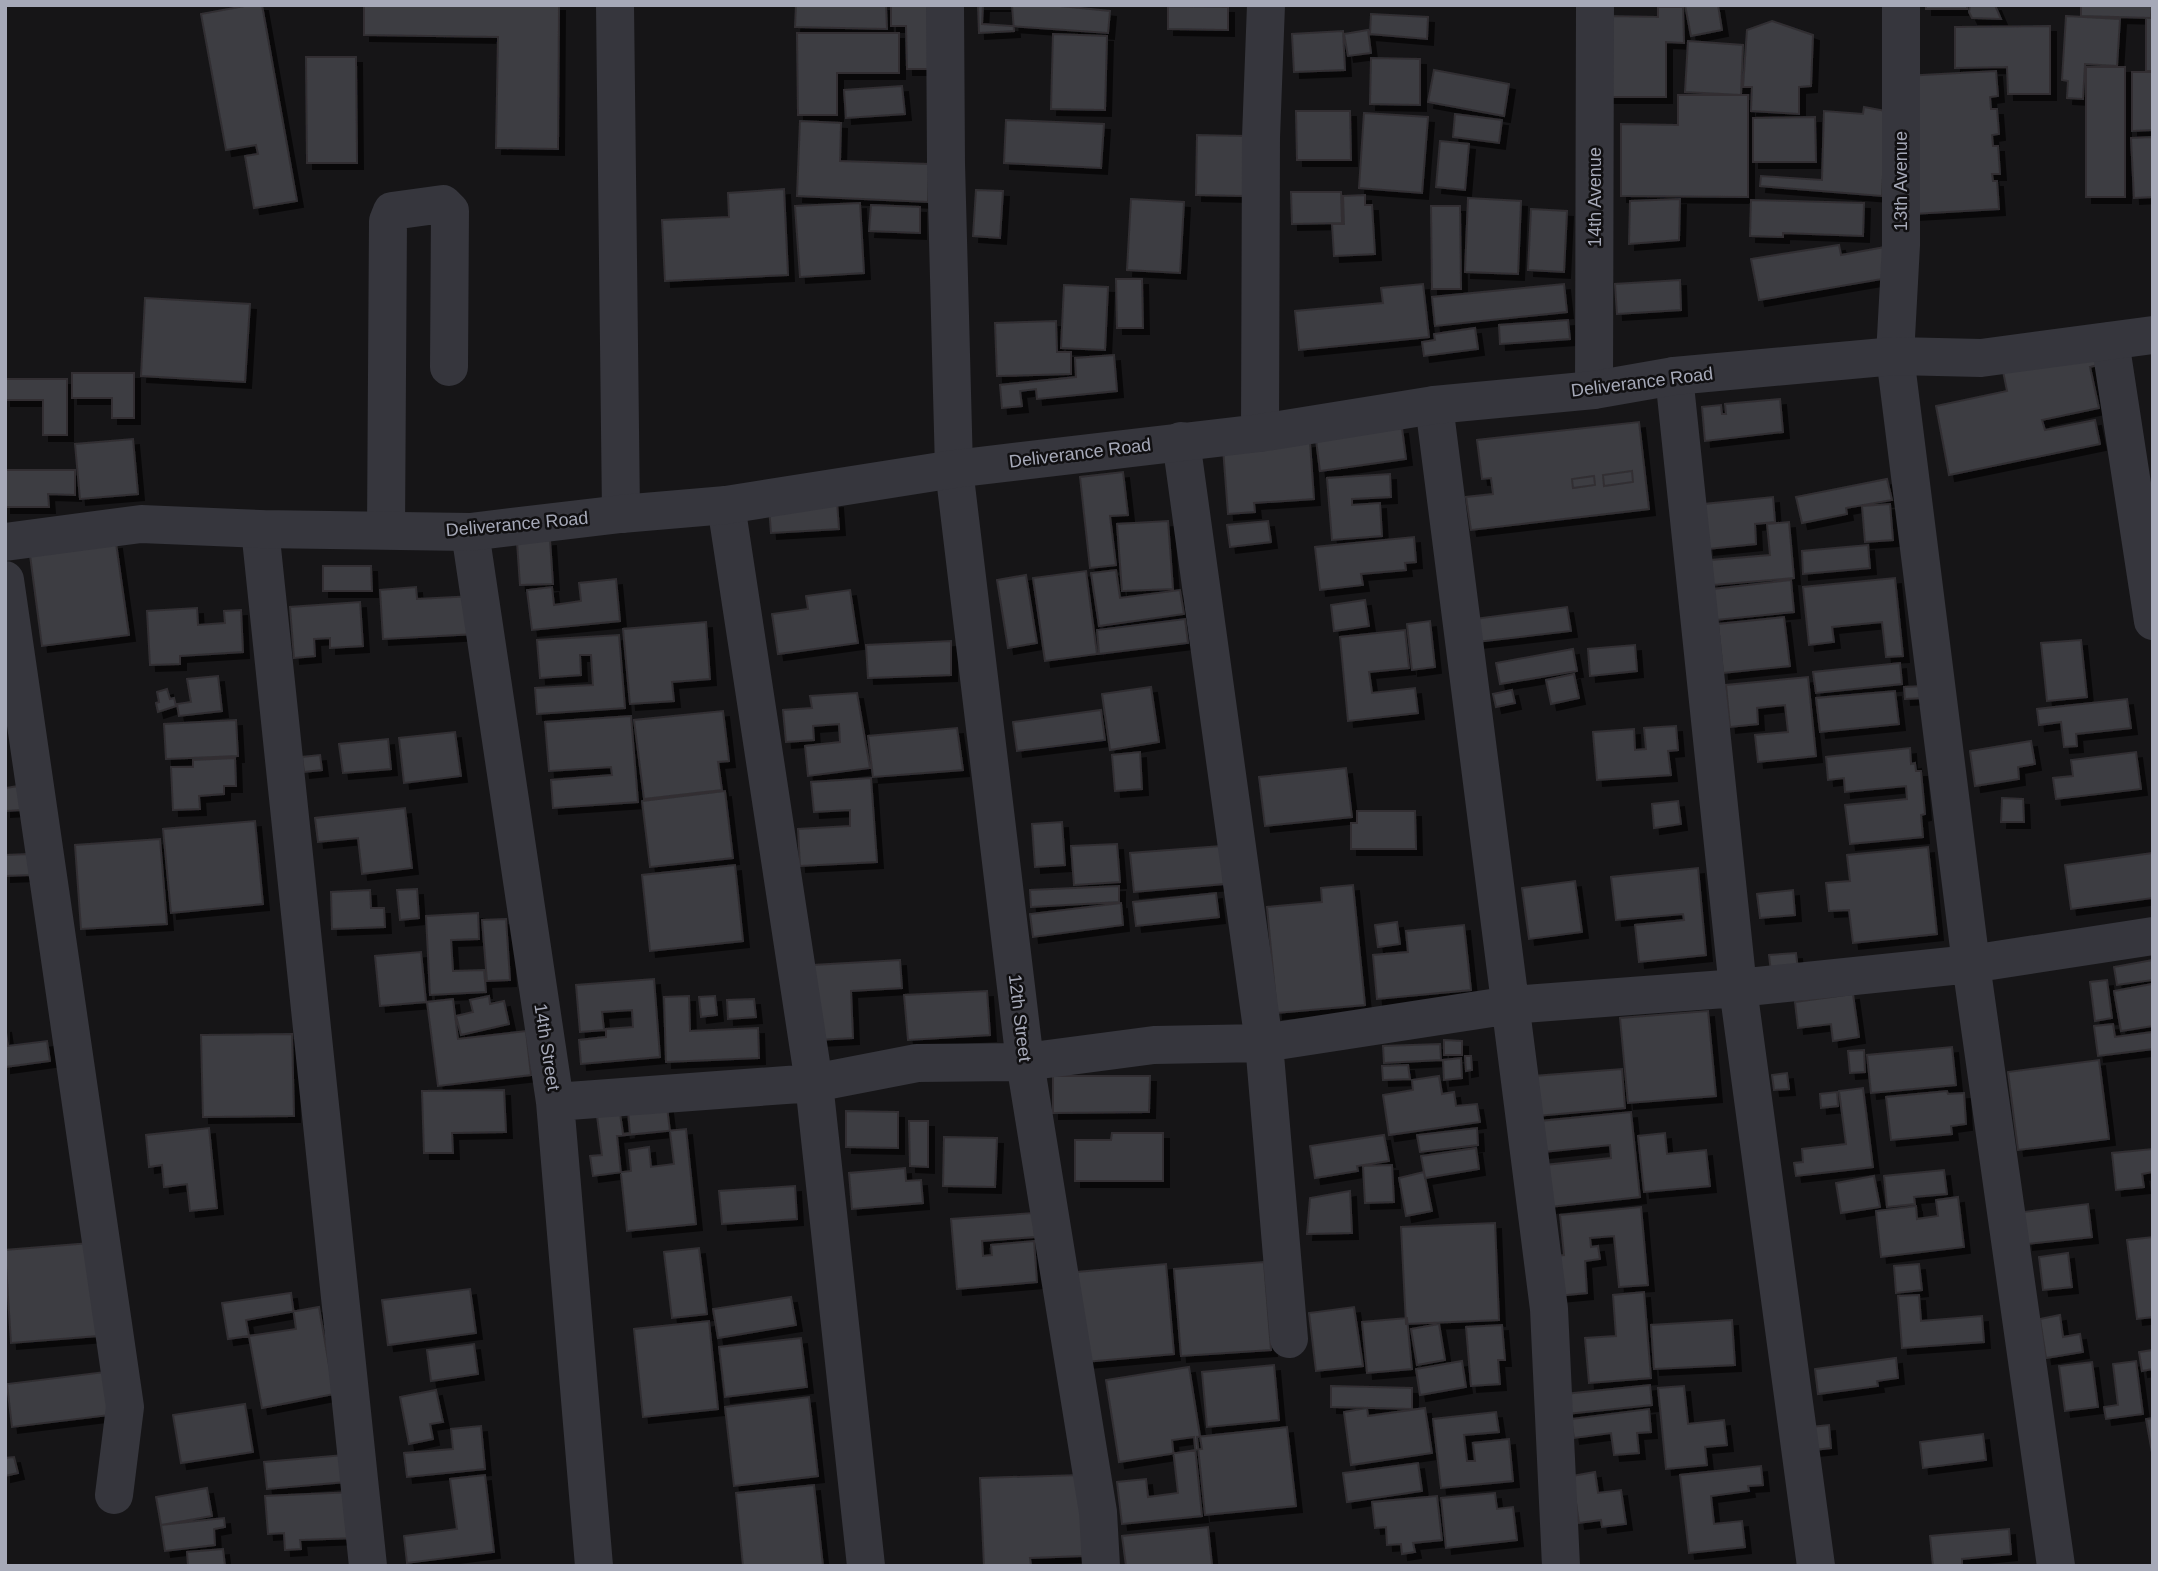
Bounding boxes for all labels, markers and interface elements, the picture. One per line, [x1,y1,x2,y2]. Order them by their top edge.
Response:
street label: 13th Avenue [1891,131,1911,231]
street label: 14th Avenue [1585,147,1605,247]
street label: Deliverance Road [1570,363,1714,401]
street label: Deliverance Road [1008,434,1152,472]
street label: Deliverance Road [445,508,589,540]
street label: 12th Street [1005,973,1035,1063]
street label: 14th Street [530,1002,564,1092]

